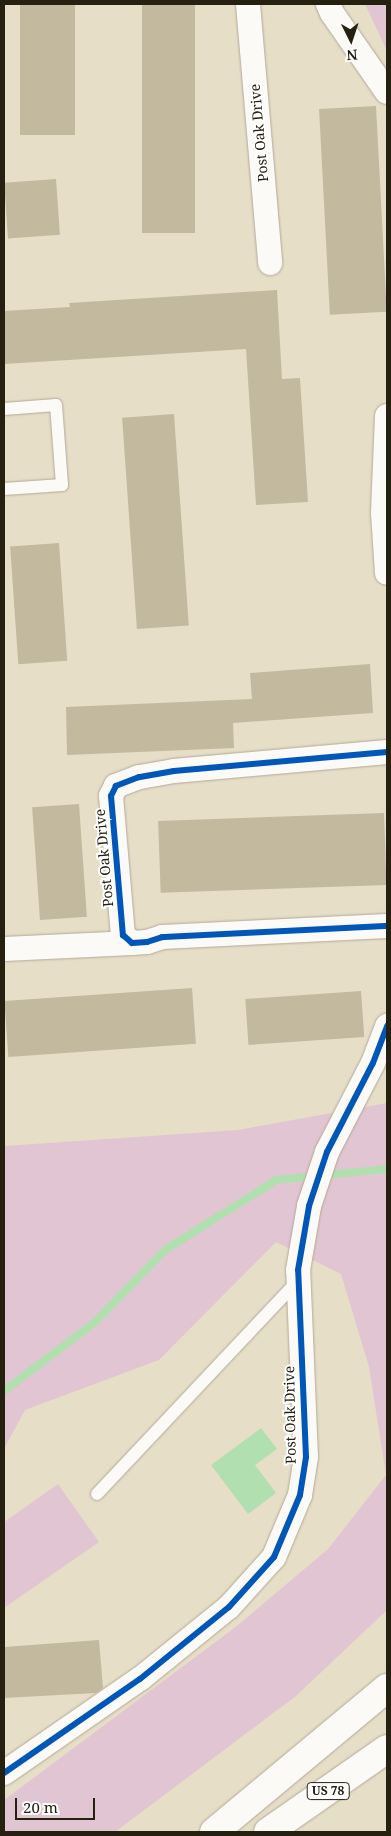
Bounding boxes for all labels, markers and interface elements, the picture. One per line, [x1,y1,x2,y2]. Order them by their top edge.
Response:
north arrow [326,15,376,65]
text: N [346,46,358,65]
street label: Post Oak Drive [246,83,272,183]
street label: Post Oak Drive [91,808,117,908]
street label: Post Oak Drive [281,1366,299,1464]
road number: US 78 [306,1782,350,1800]
scale bar [18,1788,98,1820]
text: 20 m [23,1797,58,1817]

